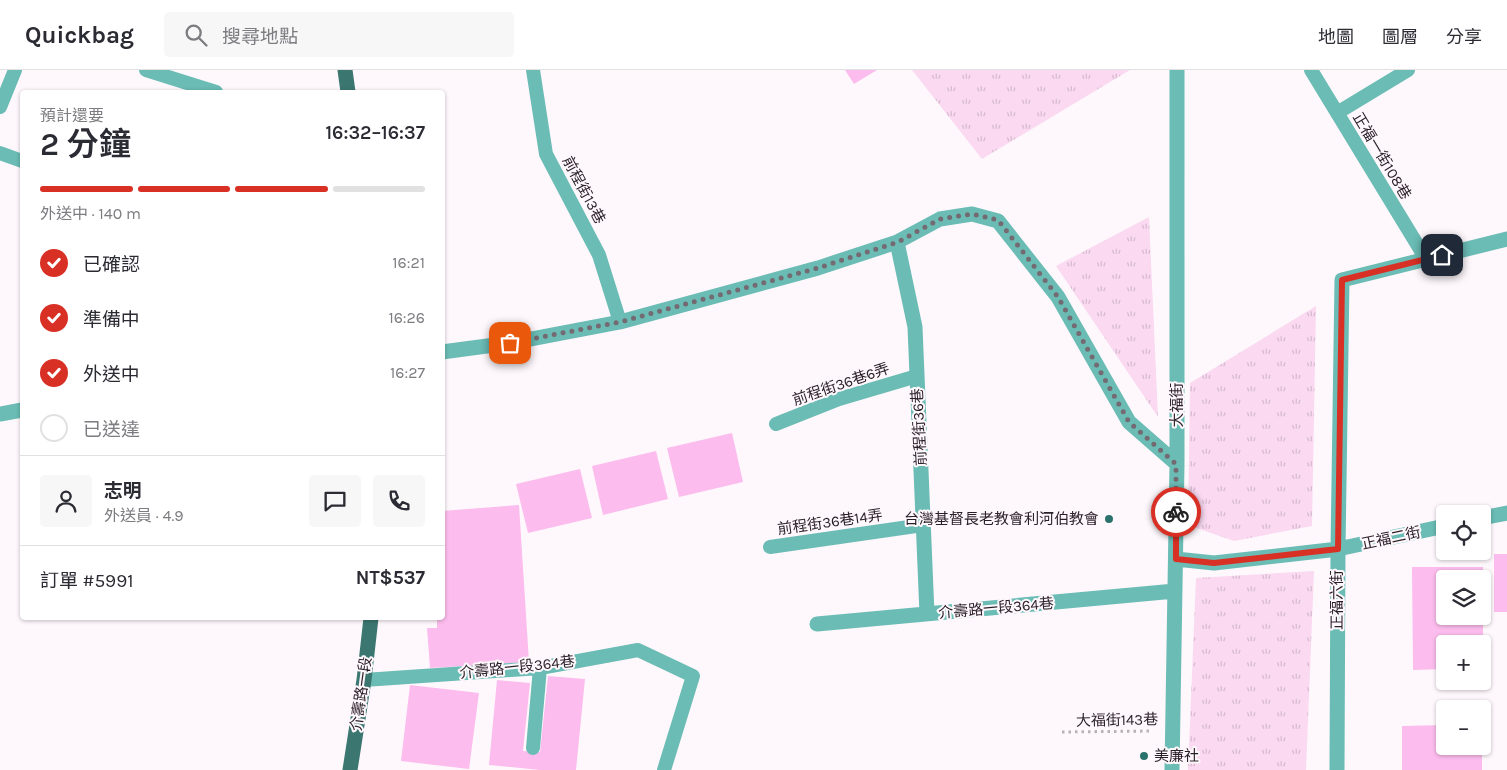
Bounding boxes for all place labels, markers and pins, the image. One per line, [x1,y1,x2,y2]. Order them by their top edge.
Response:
pin [1421,234,1463,276]
pin [489,322,531,364]
place label: 台灣基督長老教會利河伯教會 [904,510,1099,528]
marker: 台灣基督長老教會利河伯教會 [1103,513,1115,525]
place label: 美廉社 [1154,747,1199,765]
marker: 美廉社 [1138,750,1150,762]

